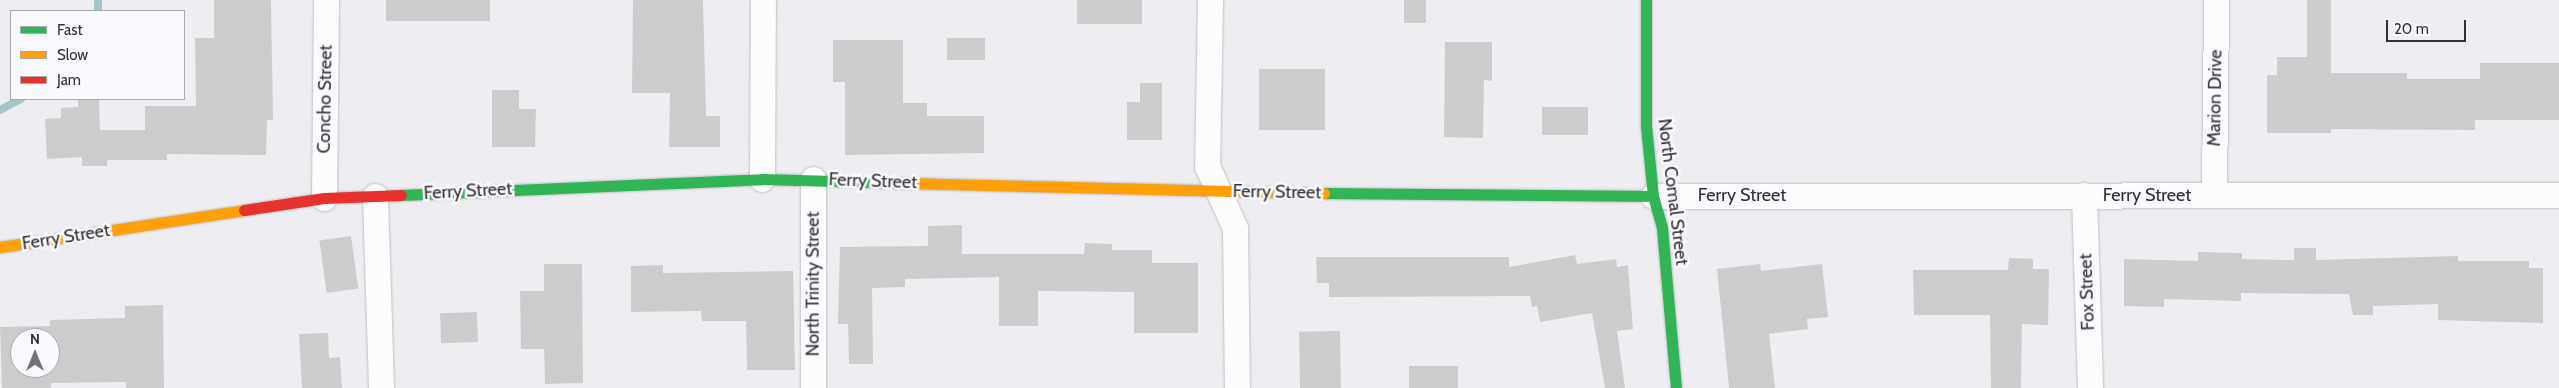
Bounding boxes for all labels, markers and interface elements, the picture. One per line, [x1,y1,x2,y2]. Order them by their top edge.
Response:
legend [10,10,185,100]
scale bar [2389,10,2469,42]
text: 20 m [2394,20,2429,38]
text: Fast [57,21,82,39]
street label: Concho Street [313,44,337,154]
text: Slow [57,46,88,64]
street label: Marion Drive [2203,49,2227,147]
text: Jam [57,71,81,89]
street label: North Comal Street [1653,117,1693,267]
street label: Ferry Street [828,169,918,193]
street label: Ferry Street [423,178,513,204]
street label: Ferry Street [1233,180,1321,204]
street label: Ferry Street [1698,184,1786,206]
street label: Ferry Street [2103,184,2191,206]
street label: North Trinity Street [802,212,824,356]
street label: Ferry Street [21,219,111,255]
street label: Fox Street [2075,253,2099,331]
north arrow [10,328,60,378]
text: N [30,330,40,348]

